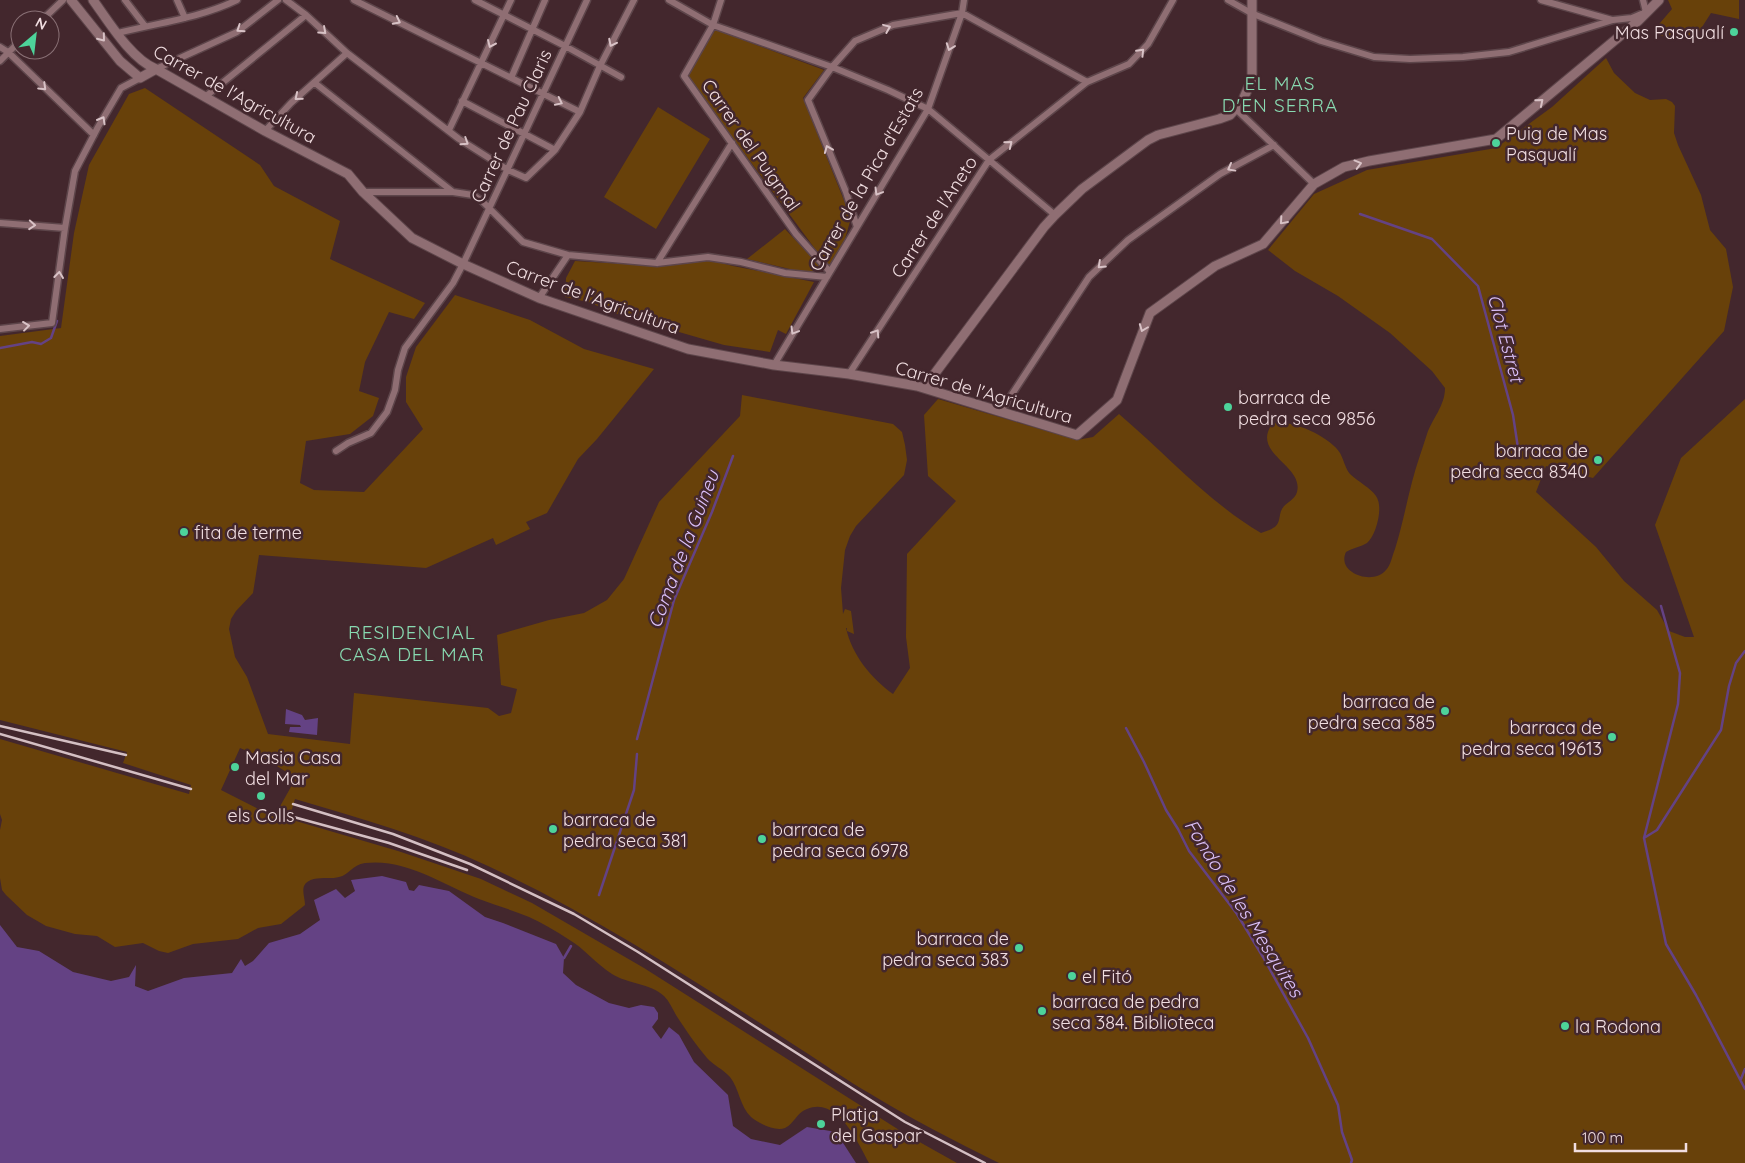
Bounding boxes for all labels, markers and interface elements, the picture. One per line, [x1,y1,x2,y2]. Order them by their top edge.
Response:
north arrow [10,10,60,60]
text: N [32,13,50,34]
one-way arrow [392,15,401,25]
place label: Mas Pasqualí [1615,21,1724,44]
one-way arrow [236,23,245,33]
one-way arrow [882,23,891,34]
one-way arrow [318,25,327,34]
marker: Mas Pasqualí [1728,26,1740,38]
one-way arrow [96,32,105,41]
one-way arrow [608,38,618,47]
one-way arrow [486,39,497,48]
street label: Carrer de l'Agricultura [149,40,321,148]
one-way arrow [946,42,956,50]
street label: Carrer de Pau Claris [465,46,557,206]
one-way arrow [1135,48,1144,57]
district label: EL MAS D'EN SERRA [1222,71,1338,117]
street label: Carrer del Puigmal [697,75,805,215]
one-way arrow [37,81,46,90]
street label: Carrer de la Pica d'Estats [804,83,928,275]
one-way arrow [295,91,304,100]
one-way arrow [553,95,562,105]
one-way arrow [1535,99,1544,108]
one-way arrow [96,117,106,126]
place label: Puig de Mas Pasqualí [1506,122,1607,166]
one-way arrow [459,136,468,146]
marker: Puig de Mas Pasqualí [1490,137,1502,149]
one-way arrow [1003,142,1012,150]
one-way arrow [824,145,834,153]
street label: Carrer de l'Aneto [886,152,982,282]
one-way arrow [1354,159,1362,169]
one-way arrow [1227,162,1236,172]
one-way arrow [875,186,885,195]
one-way arrow [1279,215,1288,224]
one-way arrow [29,220,37,231]
street label: Carrer de l'Agricultura [503,255,683,339]
one-way arrow [1098,259,1107,268]
one-way arrow [53,271,64,279]
water label: Clot Estret [1483,291,1530,387]
one-way arrow [22,321,30,332]
one-way arrow [1139,323,1150,332]
one-way arrow [791,325,801,334]
one-way arrow [869,329,879,338]
street label: Carrer de l'Agricultura [893,356,1075,428]
place label: barraca de pedra seca 9856 [1238,386,1376,430]
marker: barraca de pedra seca 9856 [1222,401,1234,413]
place label: barraca de pedra seca 8340 [1450,439,1588,483]
marker: barraca de pedra seca 8340 [1592,454,1604,466]
water label: Coma de la Guineu [642,466,725,631]
place label: fita de terme [194,521,302,544]
marker: fita de terme [178,526,190,538]
district label: RESIDENCIAL CASA DEL MAR [339,620,485,666]
place label: barraca de pedra seca 385 [1308,690,1435,734]
marker: barraca de pedra seca 385 [1439,705,1451,717]
place label: barraca de pedra seca 19613 [1461,716,1602,760]
marker: barraca de pedra seca 19613 [1606,731,1618,743]
place label: Masia Casa del Mar [245,746,341,790]
marker: Masia Casa del Mar [229,761,241,773]
marker: els Colls [255,790,267,802]
place label: els Colls [227,804,295,827]
place label: barraca de pedra seca 381 [563,808,687,852]
water label: Fondo de les Mesquites [1179,815,1309,1002]
place label: barraca de pedra seca 6978 [772,818,908,862]
marker: barraca de pedra seca 381 [547,823,559,835]
marker: barraca de pedra seca 6978 [756,833,768,845]
place label: barraca de pedra seca 383 [882,927,1009,971]
marker: barraca de pedra seca 383 [1013,942,1025,954]
place label: el Fitó [1082,965,1132,988]
marker: el Fitó [1066,970,1078,982]
place label: barraca de pedra seca 384. Biblioteca [1052,990,1214,1034]
marker: barraca de pedra seca 384. Biblioteca [1036,1005,1048,1017]
place label: la Rodona [1575,1015,1661,1038]
marker: la Rodona [1559,1020,1571,1032]
place label: Platja del Gaspar [831,1103,922,1147]
marker: Platja del Gaspar [815,1118,827,1130]
scale bar [1575,1120,1686,1152]
text: 100 m [1582,1128,1623,1147]

